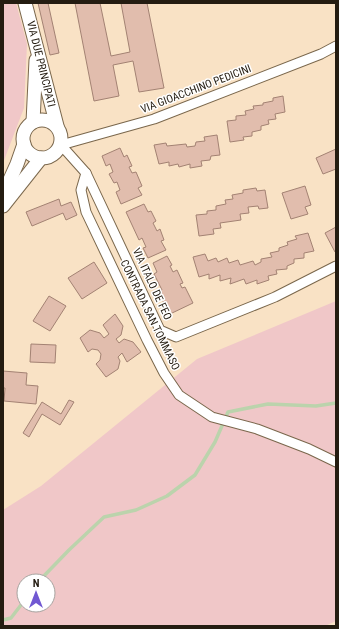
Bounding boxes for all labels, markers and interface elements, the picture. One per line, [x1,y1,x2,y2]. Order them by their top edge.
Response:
street label: VIA DUE PRINCIPATI [24,20,58,108]
street label: VIA GIOACCHINO PEDICINI [139,62,253,116]
street label: VIA ITALO DE FEO [130,246,174,322]
street label: CONTRADA SAN TOMMASO [118,258,182,372]
north arrow [16,573,56,613]
text: N [33,577,40,590]

